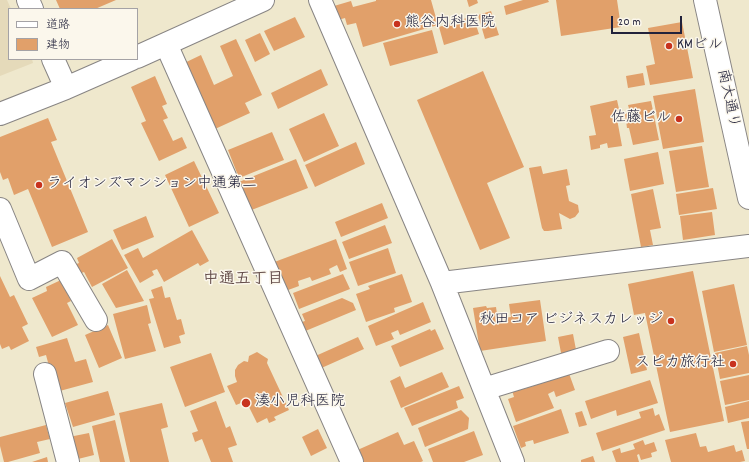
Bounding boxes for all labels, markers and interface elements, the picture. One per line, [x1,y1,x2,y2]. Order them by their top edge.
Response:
legend [8,8,138,60]
scale bar [613,8,684,34]
text: 20 m [618,14,641,31]
place label: 熊谷内科医院 [405,15,495,33]
text: 道路 [46,17,70,34]
marker: 熊谷内科医院 [392,19,402,29]
text: 建物 [46,37,70,54]
place label: KMビル [677,37,723,55]
marker: KMビル [664,41,674,51]
street label: 南大通り [712,68,742,130]
place label: 佐藤ビル [611,110,671,128]
marker: 佐藤ビル [674,114,684,124]
place label: ライオンズマンション中通第二 [47,176,257,194]
marker: ライオンズマンション中通第二 [34,180,44,190]
district label: 中通五丁目 [203,271,283,291]
place label: 秋田コア ビジネスカレッジ [480,312,663,330]
marker: 秋田コア ビジネスカレッジ [666,316,676,326]
place label: スピカ旅行社 [635,355,725,373]
marker: スピカ旅行社 [728,359,738,369]
place label: 湊小児科医院 [255,394,345,412]
marker: 湊小児科医院 [240,397,252,409]

